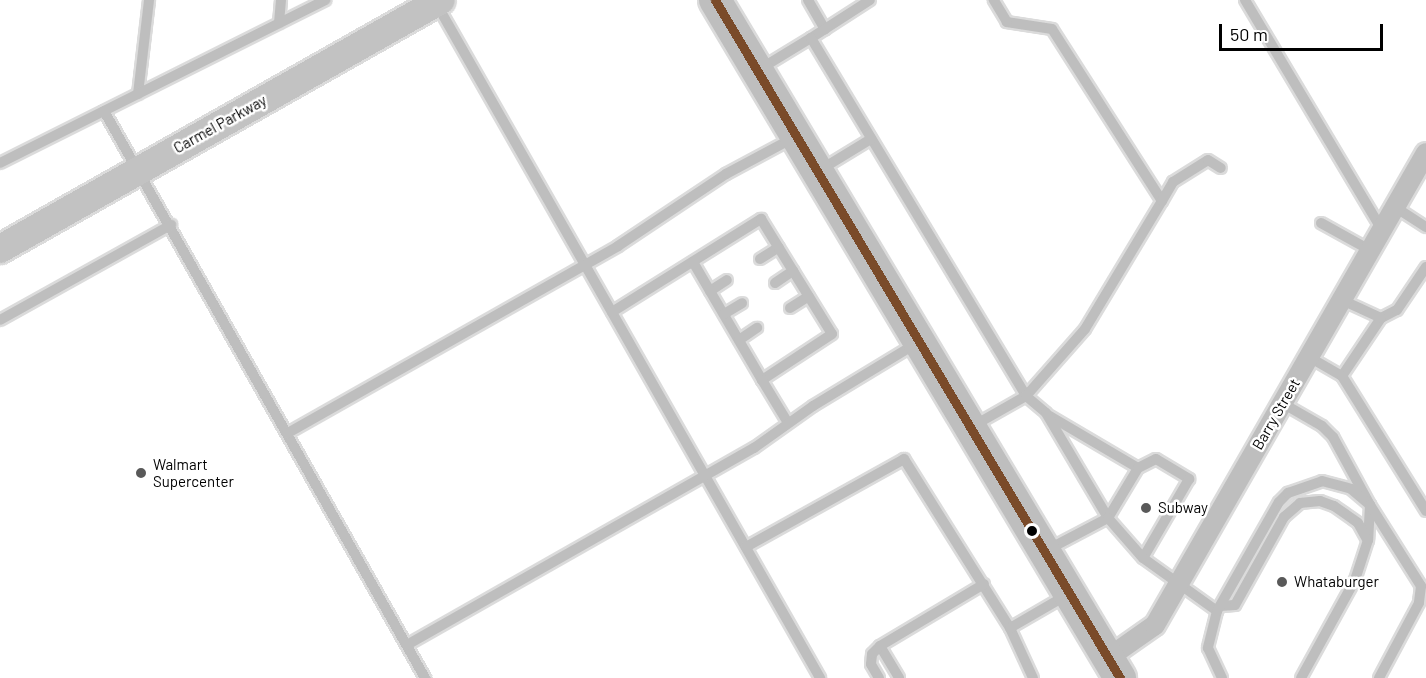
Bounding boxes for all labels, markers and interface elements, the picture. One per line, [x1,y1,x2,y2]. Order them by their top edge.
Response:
scale bar [1222,12,1386,50]
text: 50 m [1230,23,1268,45]
street label: Carmel Parkway [170,91,270,157]
street label: Barry Street [1248,375,1304,453]
place label: Walmart Supercenter [153,455,234,490]
marker: Walmart Supercenter [134,466,148,480]
place label: Subway [1158,499,1208,517]
marker: Subway [1139,501,1153,515]
unlabelled marker [1026,525,1038,537]
place label: Whataburger [1294,573,1379,591]
marker: Whataburger [1275,575,1289,589]

